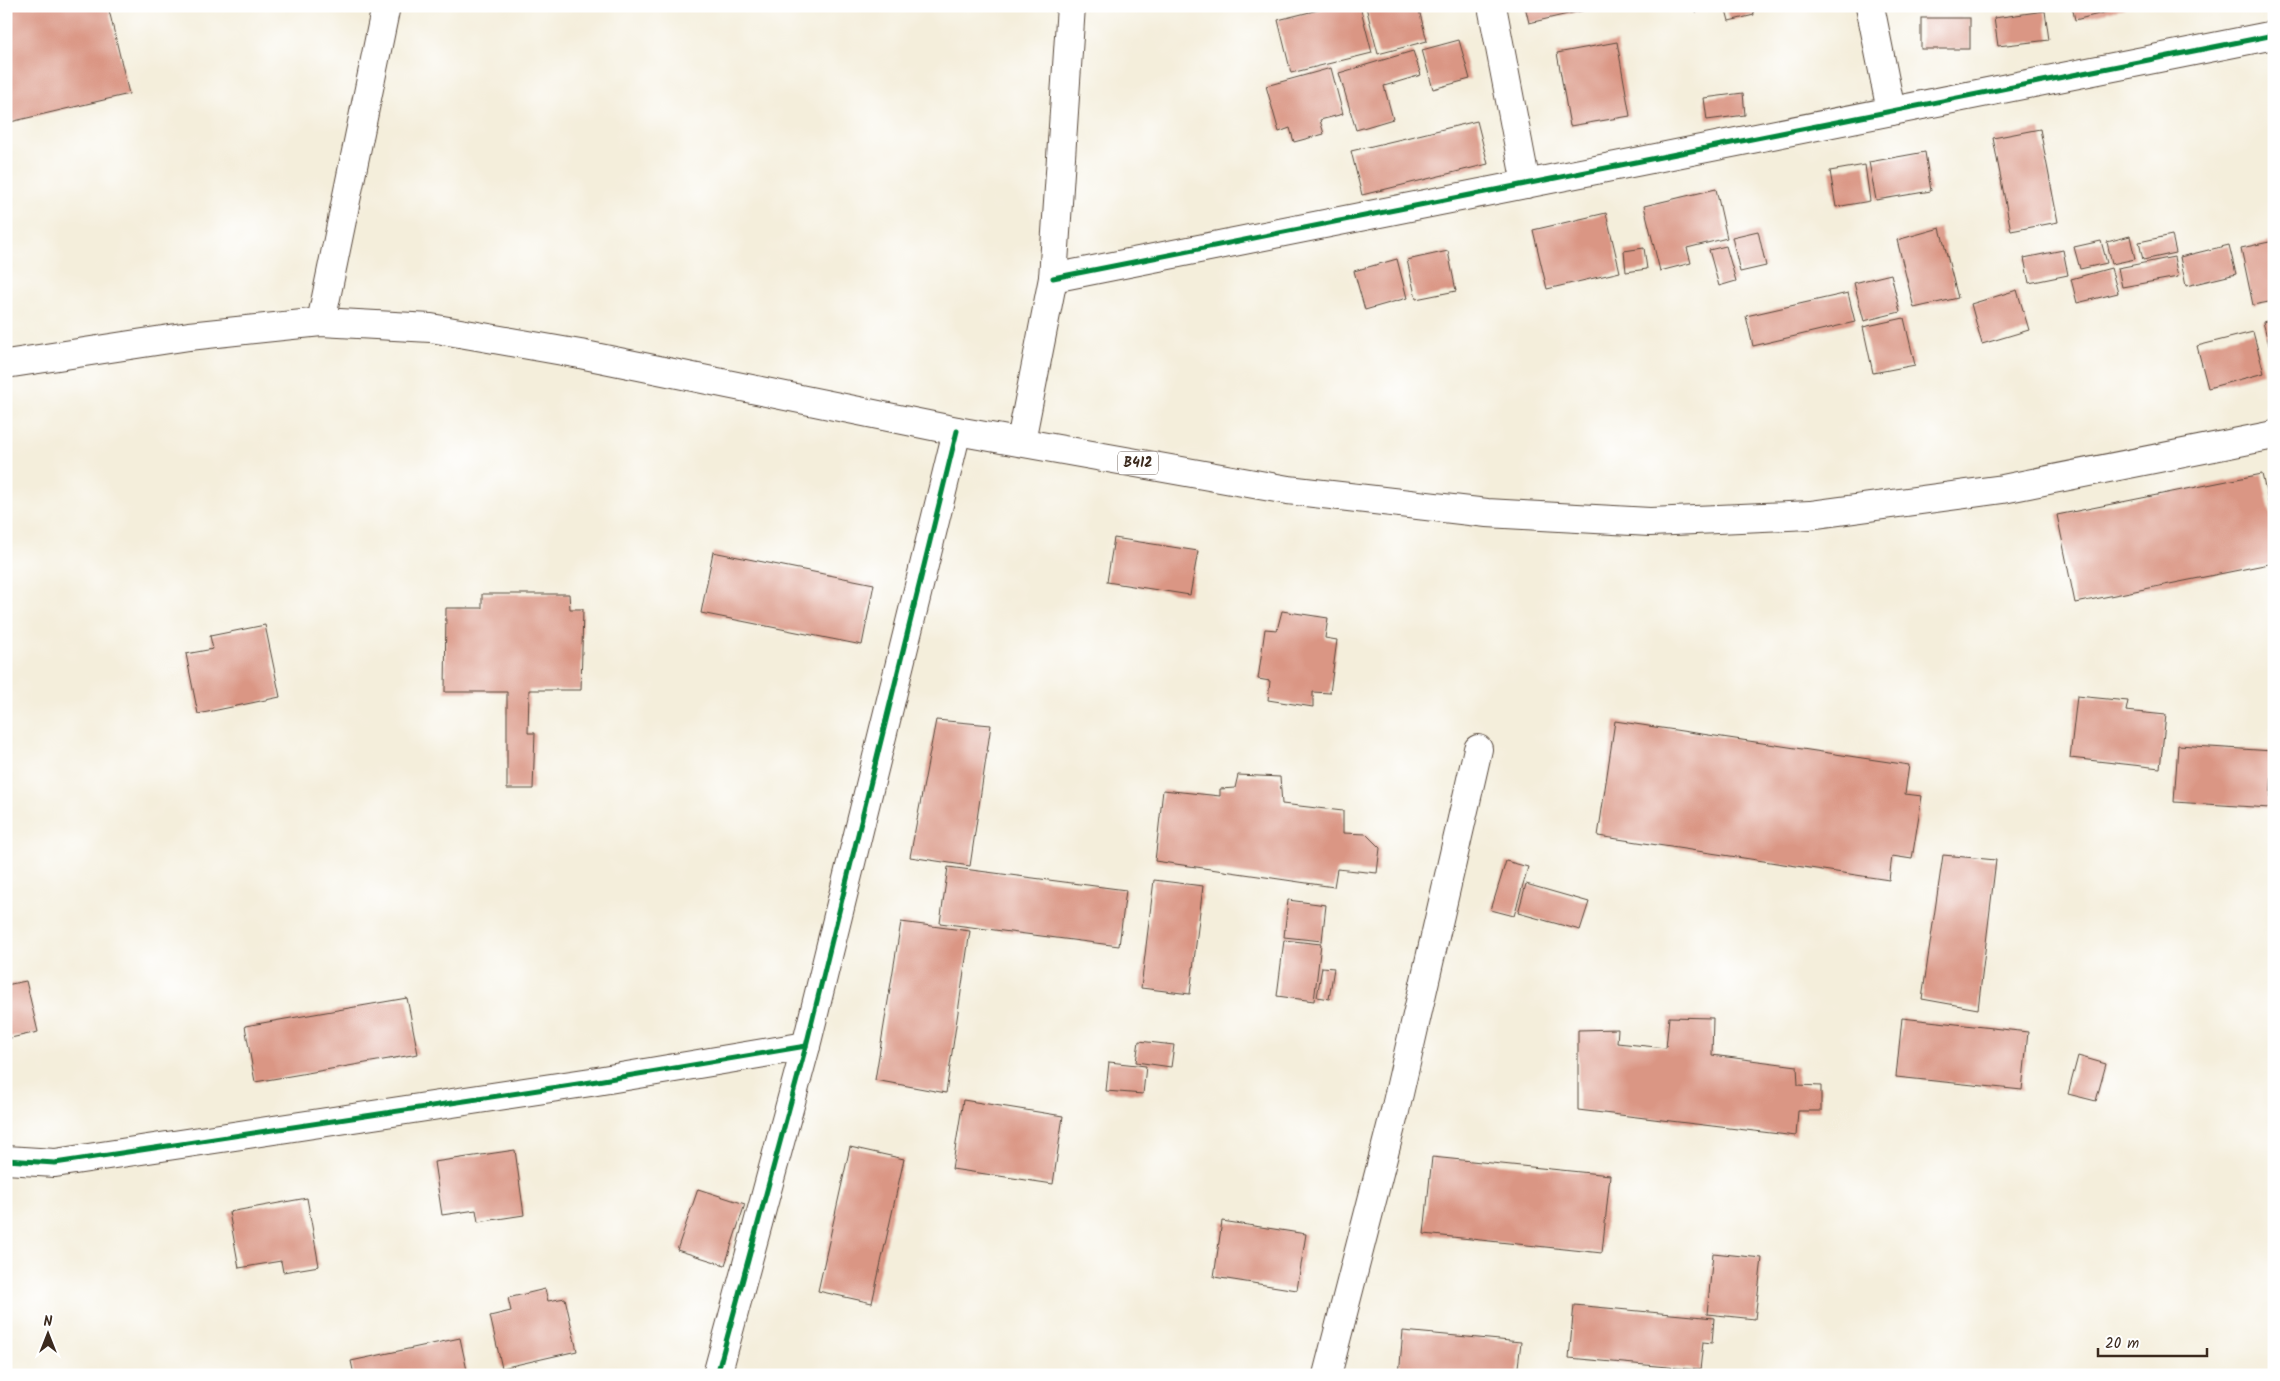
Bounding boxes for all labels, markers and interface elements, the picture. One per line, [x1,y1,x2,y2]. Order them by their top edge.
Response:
road number: B412 [1118,452,1158,474]
north arrow [22,1308,72,1358]
text: N [44,1311,53,1333]
scale bar [2098,1326,2206,1358]
text: 20 m [2105,1332,2139,1356]

